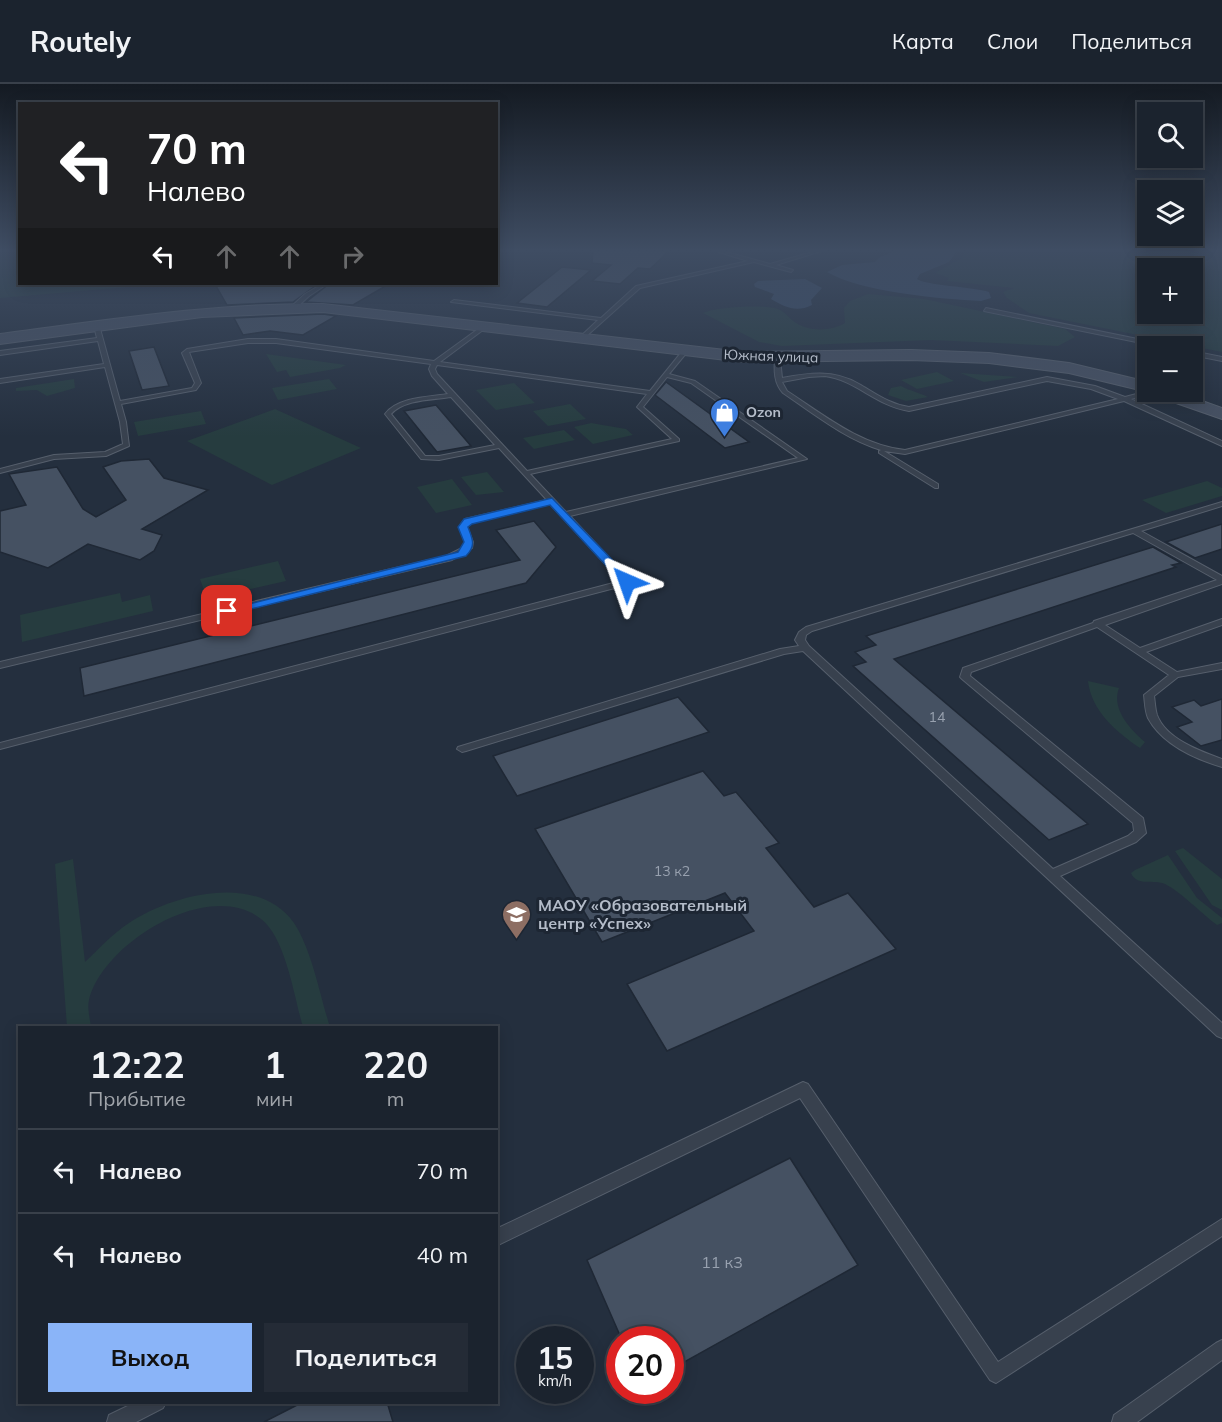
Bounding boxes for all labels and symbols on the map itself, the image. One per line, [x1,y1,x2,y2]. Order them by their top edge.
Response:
street label: Южная улица [723,345,819,367]
shop icon: Ozon [709,396,741,438]
place label: Ozon [746,403,781,421]
position arrow [595,550,659,614]
pin [201,585,252,636]
house number: 14 [929,708,946,726]
house number: 13 к2 [654,862,690,880]
place label: МАОУ «Образовательный центр «Успех» [538,895,747,933]
school or university icon: МАОУ «Образовательный центр «Успех» [501,898,533,940]
house number: 11 к3 [701,1252,743,1272]
speed limit sign: 20 [606,1326,684,1404]

